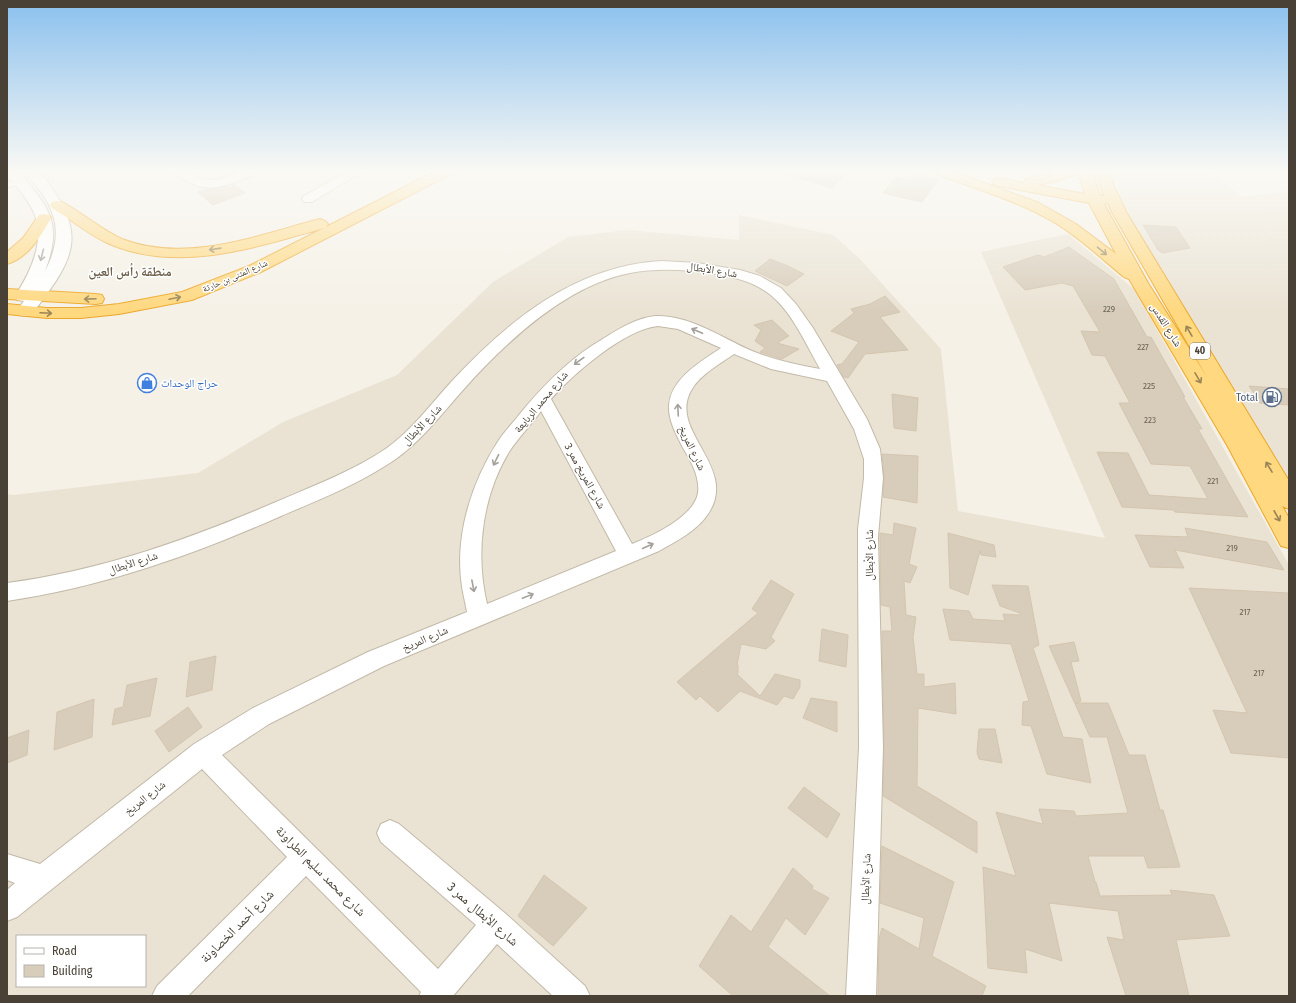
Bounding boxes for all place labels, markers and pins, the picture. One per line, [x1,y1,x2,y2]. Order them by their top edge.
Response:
shop icon: حراج الوحدات [136,372,158,394]
place label: حراج الوحدات [161,377,218,390]
fuel station icon: Total [1261,386,1283,408]
place label: Total [1236,391,1258,404]

